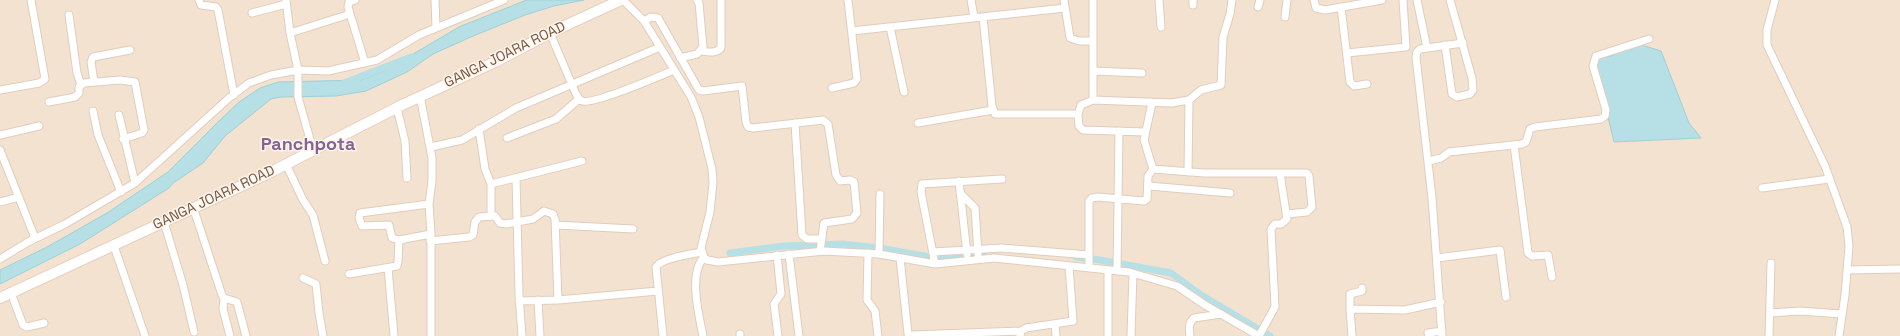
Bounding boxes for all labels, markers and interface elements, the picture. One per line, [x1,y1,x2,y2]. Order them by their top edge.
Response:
street label: GANGA JOARA ROAD [442,18,568,92]
district label: Panchpota [261,134,355,156]
street label: GANGA JOARA ROAD [150,162,278,234]

